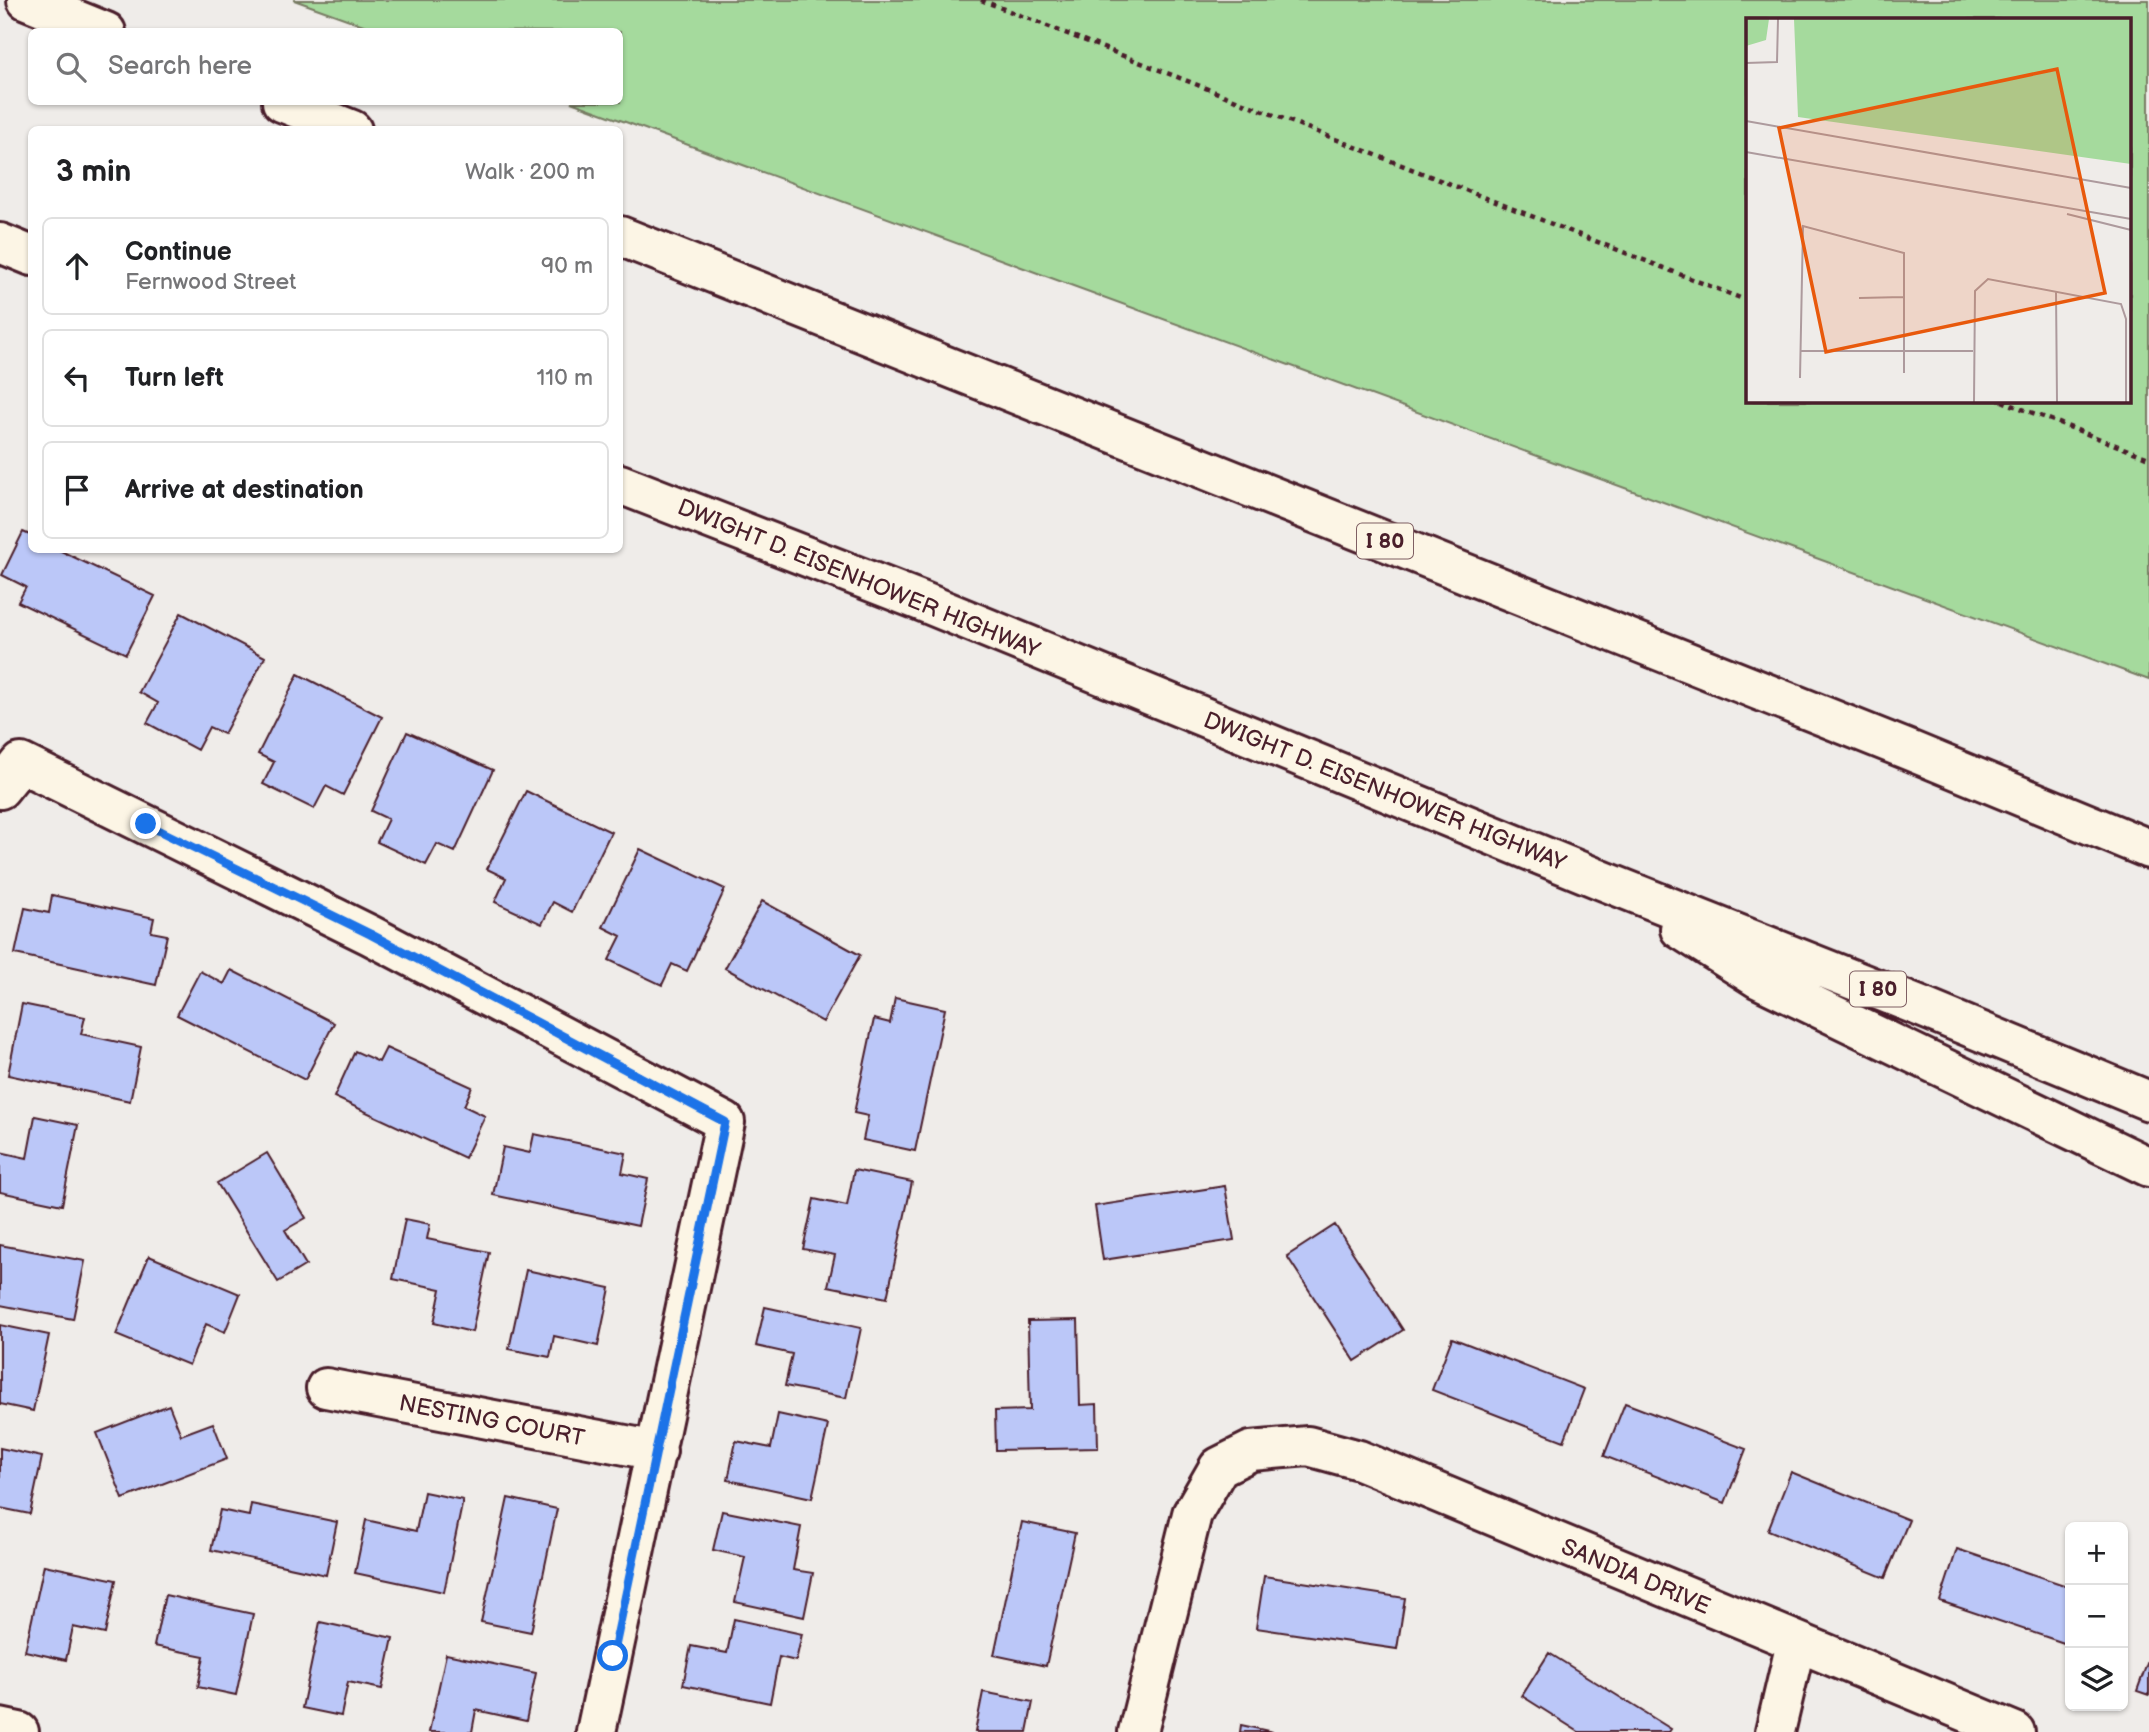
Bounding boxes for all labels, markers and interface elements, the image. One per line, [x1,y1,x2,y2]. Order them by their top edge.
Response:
inset map [1746,18,2132,402]
search box [28,28,623,105]
icon: search [52,48,90,86]
text: Search here [108,51,252,82]
text: 3 min [56,154,131,190]
text: Walk · 200 m [465,158,595,186]
text: Continue [125,237,232,268]
icon: ahead [58,247,96,285]
text: 90 m [541,252,593,280]
text: Fernwood Street [125,268,296,296]
icon: left [58,359,96,397]
text: Turn left [125,363,224,394]
text: 110 m [536,364,593,392]
icon: arrive [58,471,96,509]
text: Arrive at destination [125,475,364,506]
street label: DWIGHT D. EISENHOWER HIGHWAY [673,493,1044,665]
road number: I 80 [1357,524,1413,558]
street label: DWIGHT D. EISENHOWER HIGHWAY [1199,706,1570,878]
route end [130,808,161,839]
road number: I 80 [1850,972,1906,1006]
street label: NESTING COURT [397,1389,587,1453]
map controls [2065,1522,2128,1711]
button: + [2065,1522,2128,1585]
street label: SANDIA DRIVE [1557,1533,1714,1621]
button: − [2065,1585,2128,1648]
route start [597,1640,628,1671]
button: layers [2065,1648,2128,1711]

